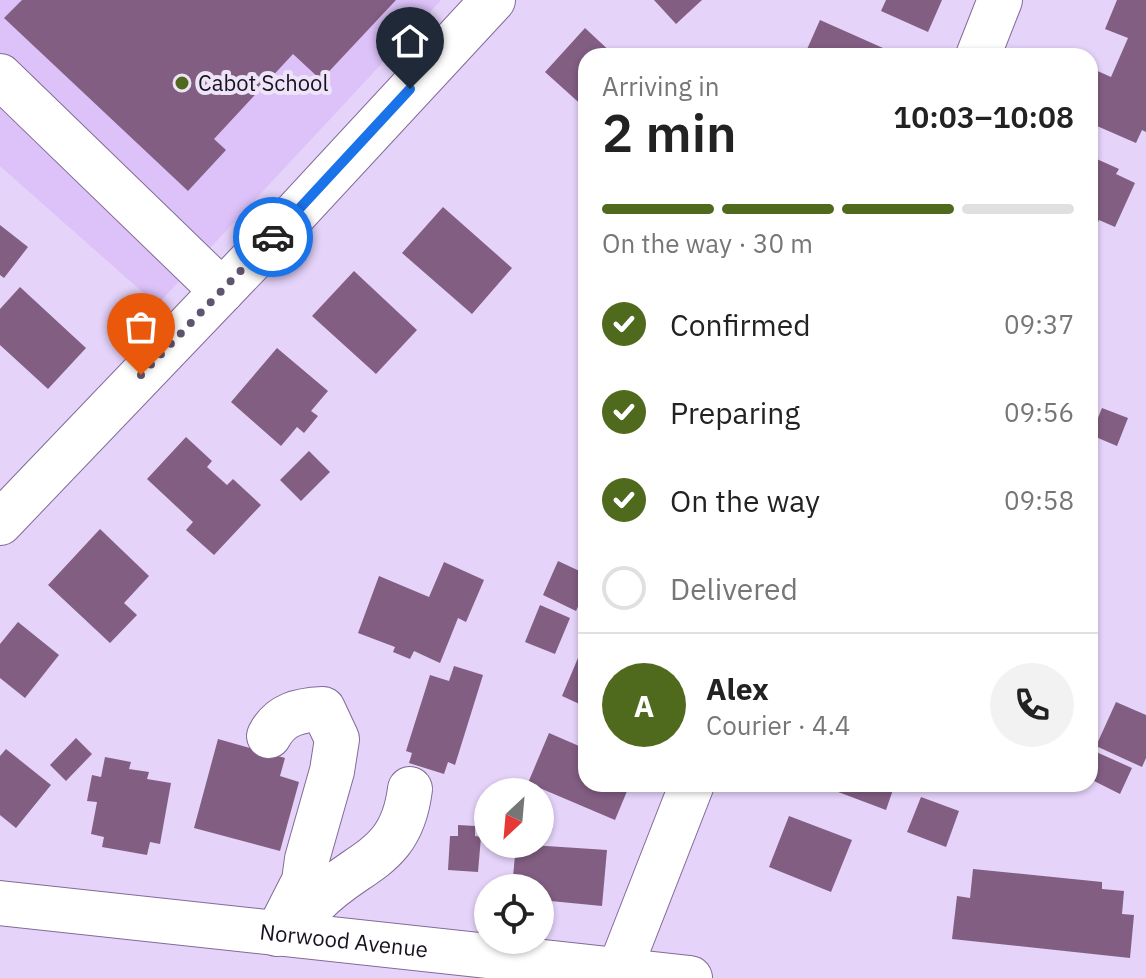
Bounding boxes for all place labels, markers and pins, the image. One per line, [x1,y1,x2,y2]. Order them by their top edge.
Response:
pin [376,7,444,89]
place label: Cabot School [198,68,328,97]
marker: Cabot School [173,74,191,92]
pin [107,293,175,375]

